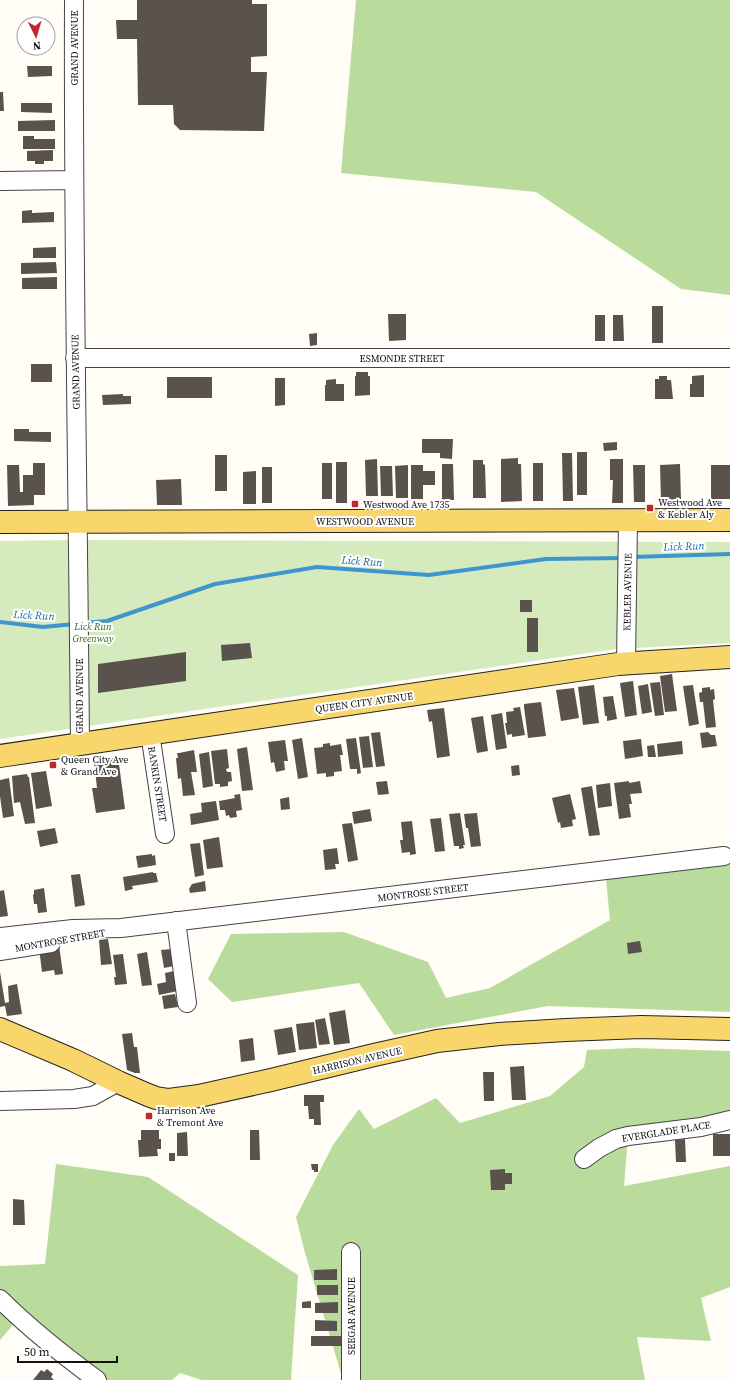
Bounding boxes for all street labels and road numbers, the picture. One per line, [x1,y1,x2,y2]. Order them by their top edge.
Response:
street label: GRAND AVENUE [68,10,81,86]
street label: GRAND AVENUE [68,334,83,410]
street label: ESMONDE STREET [360,352,444,365]
street label: WESTWOOD AVENUE [316,515,414,528]
street label: KEBLER AVENUE [620,553,635,631]
street label: GRAND AVENUE [73,658,86,734]
street label: QUEEN CITY AVENUE [314,689,414,716]
street label: RANKIN STREET [145,745,170,823]
street label: MONTROSE STREET [377,880,469,905]
street label: MONTROSE STREET [14,926,106,955]
street label: HARRISON AVENUE [311,1044,403,1077]
street label: EVERGLADE PLACE [621,1118,711,1145]
street label: SEEGAR AVENUE [345,1277,358,1355]

